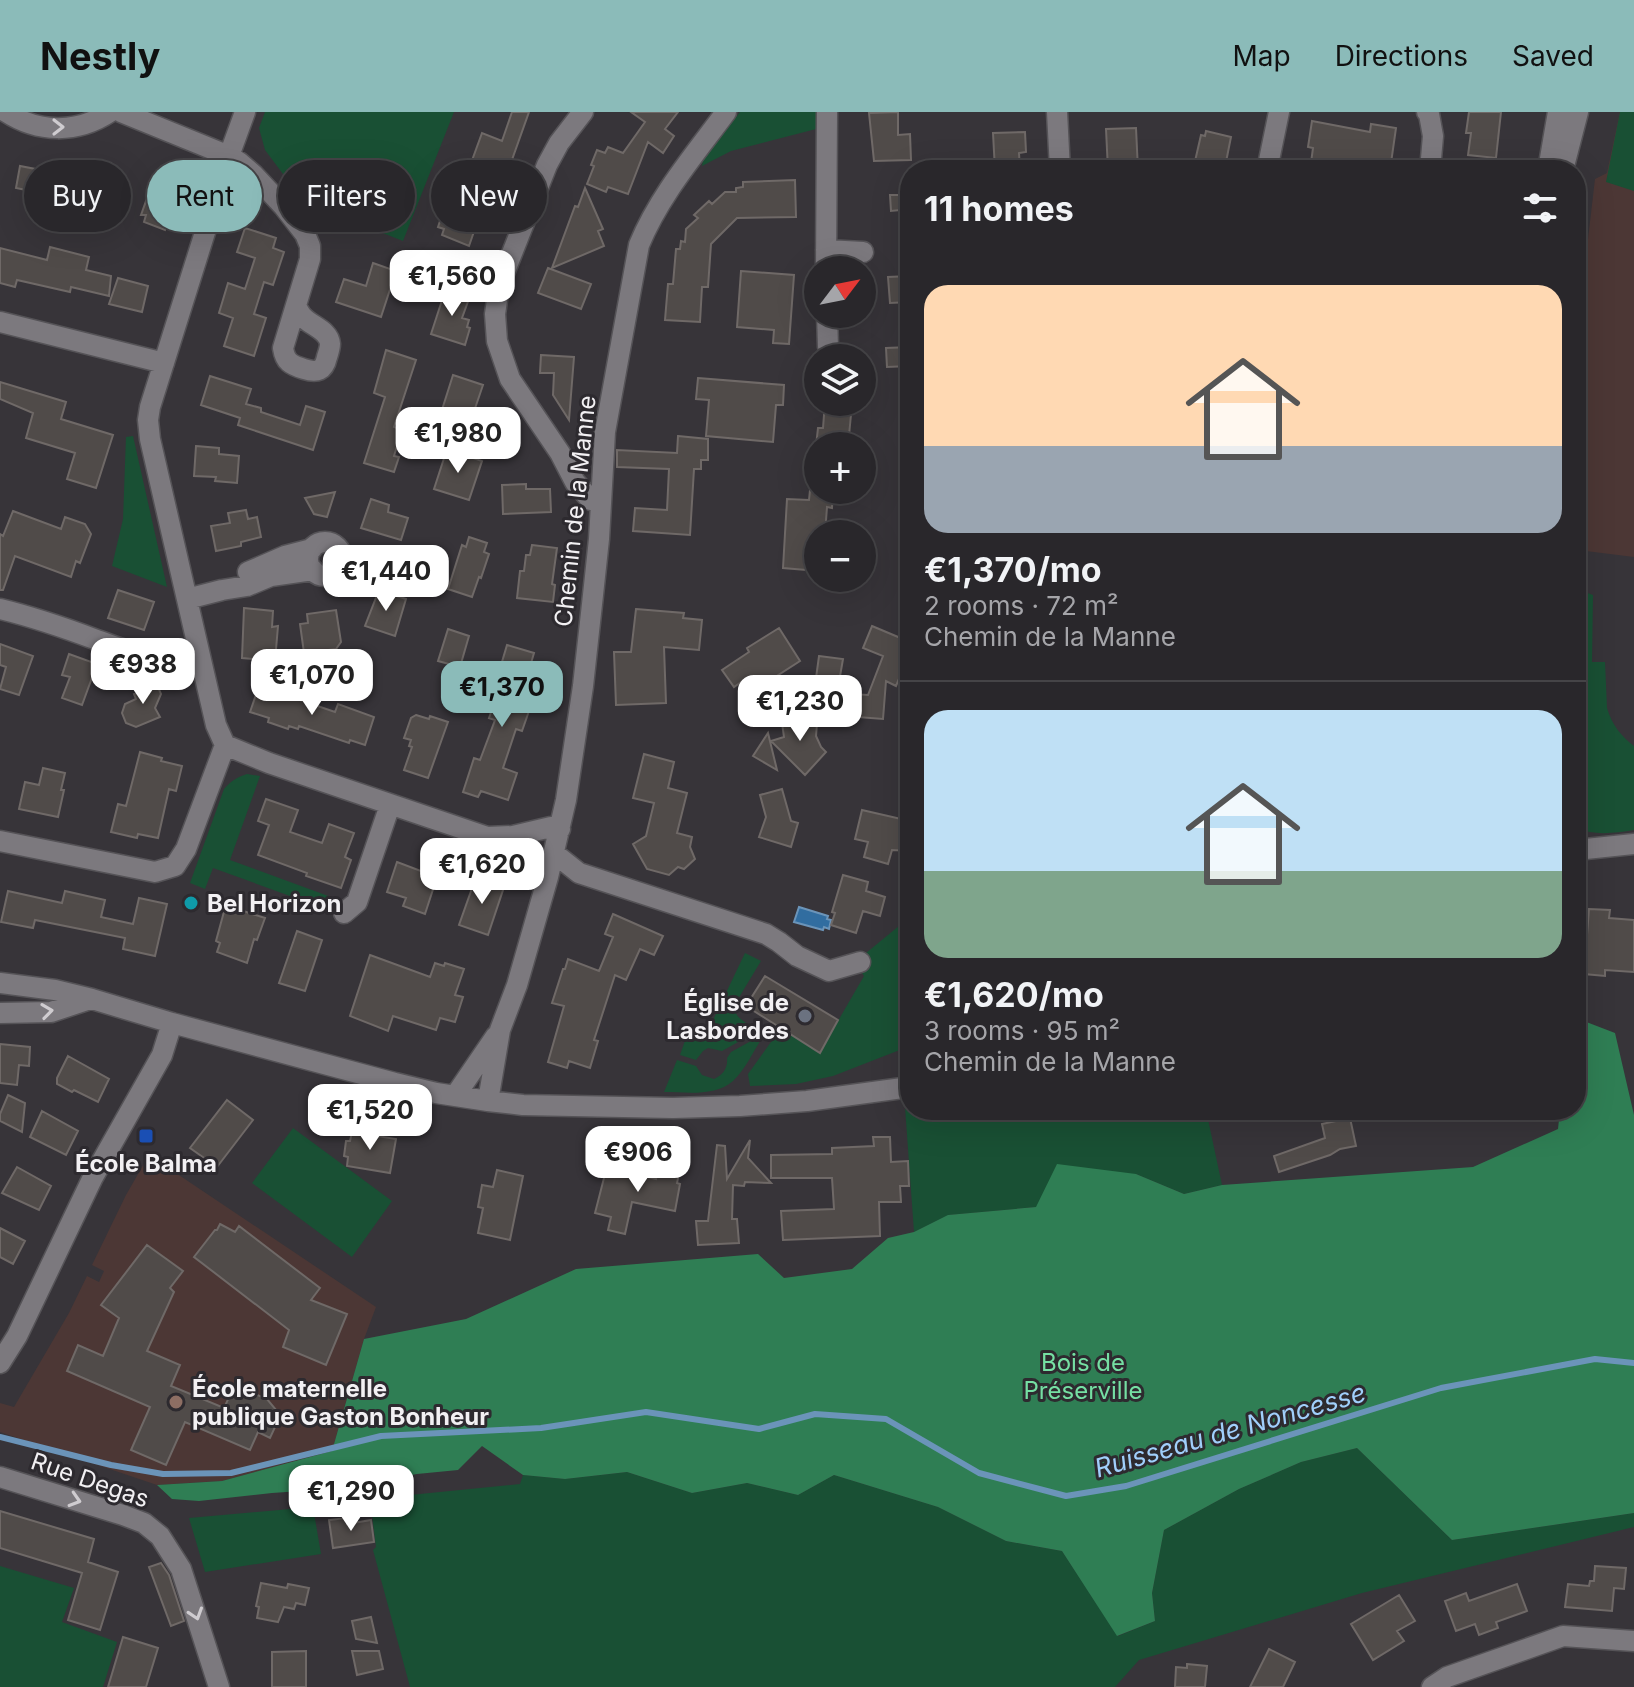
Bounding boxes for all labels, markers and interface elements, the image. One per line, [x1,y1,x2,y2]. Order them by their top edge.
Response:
text: Nestly [40,33,160,79]
text: Map [1232,39,1291,73]
text: Directions [1335,39,1468,73]
text: Saved [1512,39,1594,73]
one-way arrow [52,118,65,136]
chip: Buy [24,160,131,232]
chip: Rent [147,160,262,232]
chip: Filters [278,160,415,232]
chip: New [431,160,547,232]
icon: filters [1518,186,1562,230]
text: 11 homes [924,188,1074,229]
pin: €1,560 [387,250,517,318]
north arrow [804,256,876,328]
map controls [804,256,876,592]
text: €1,560 [408,260,496,291]
icon: home [1171,337,1315,481]
button: layers [804,344,876,416]
street label: Chemin de la Manne [548,394,602,628]
pin: €1,980 [393,407,523,475]
text: €1,980 [414,417,502,448]
button: + [804,432,876,504]
button: − [804,520,876,592]
pin: €1,440 [321,545,451,613]
text: €1,370/mo [924,549,1102,590]
text: €1,440 [341,555,431,586]
text: 2 rooms · 72 m² [924,590,1118,621]
text: Chemin de la Manne [924,621,1176,652]
pin: €938 [96,638,190,706]
text: €938 [109,648,177,679]
pin: €1,070 [247,649,377,717]
text: €1,070 [269,659,355,690]
pin: €1,370 [437,661,567,729]
text: €1,370 [459,671,545,702]
pin: €1,230 [735,675,865,743]
text: €1,230 [756,685,844,716]
icon: home [1171,762,1315,906]
pin: €1,620 [417,838,547,906]
text: €1,620 [438,848,526,879]
place label: Bel Horizon [207,889,341,918]
marker: Bel Horizon [182,894,200,912]
text: €1,620/mo [924,974,1104,1015]
place label: Église de Lasbordes [666,988,789,1045]
one-way arrow [40,1003,54,1020]
marker: Église de Lasbordes [796,1007,814,1025]
text: 3 rooms · 95 m² [924,1015,1120,1046]
text: Chemin de la Manne [924,1046,1176,1077]
pin: €1,520 [305,1084,435,1152]
text: €1,520 [326,1094,414,1125]
pin: €906 [591,1126,685,1194]
marker: École Balma [137,1127,155,1145]
text: €906 [603,1136,673,1167]
place label: École Balma [75,1149,217,1178]
park label: Bois de Préserville [1024,1348,1142,1405]
place label: École maternelle publique Gaston Bonheur [192,1374,489,1431]
water label: Ruisseau de Noncesse [1091,1376,1369,1484]
marker: École maternelle publique Gaston Bonheur [167,1393,185,1411]
street label: Rue Degas [27,1446,153,1514]
pin: €1,290 [286,1465,416,1533]
text: €1,290 [307,1475,395,1506]
one-way arrow [67,1491,81,1507]
one-way arrow [186,1607,202,1621]

